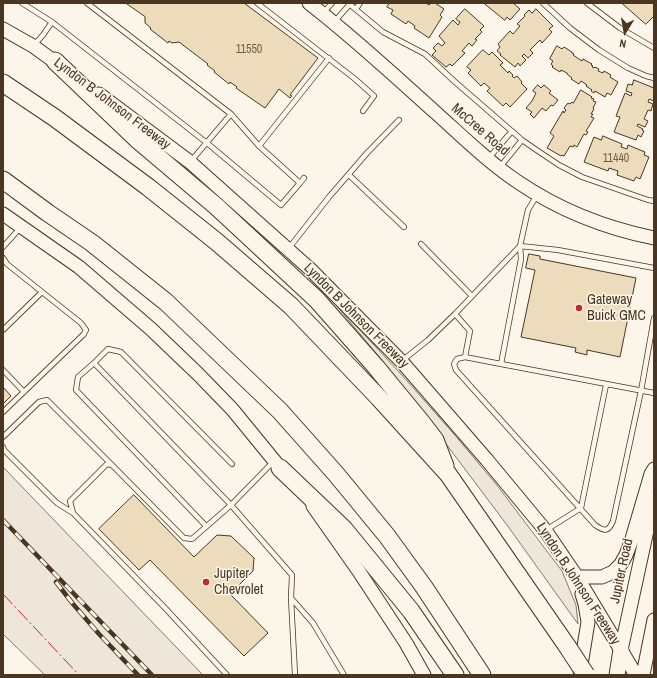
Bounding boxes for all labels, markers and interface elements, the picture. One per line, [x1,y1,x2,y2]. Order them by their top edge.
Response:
north arrow [605,12,645,52]
text: N [618,36,627,51]
house number: 11550 [236,43,262,57]
street label: Lyndon B Johnson Freeway [50,55,174,153]
street label: McCree Road [448,100,512,160]
house number: 11440 [603,152,629,166]
street label: Lyndon B Johnson Freeway [300,260,412,372]
place label: Gateway Buick GMC [587,292,646,324]
marker: Gateway Buick GMC [574,303,584,313]
street label: Lyndon B Johnson Freeway [532,520,624,648]
street label: Jupiter Road [607,537,637,605]
place label: Jupiter Chevrolet [214,566,263,598]
marker: Jupiter Chevrolet [201,577,211,587]

